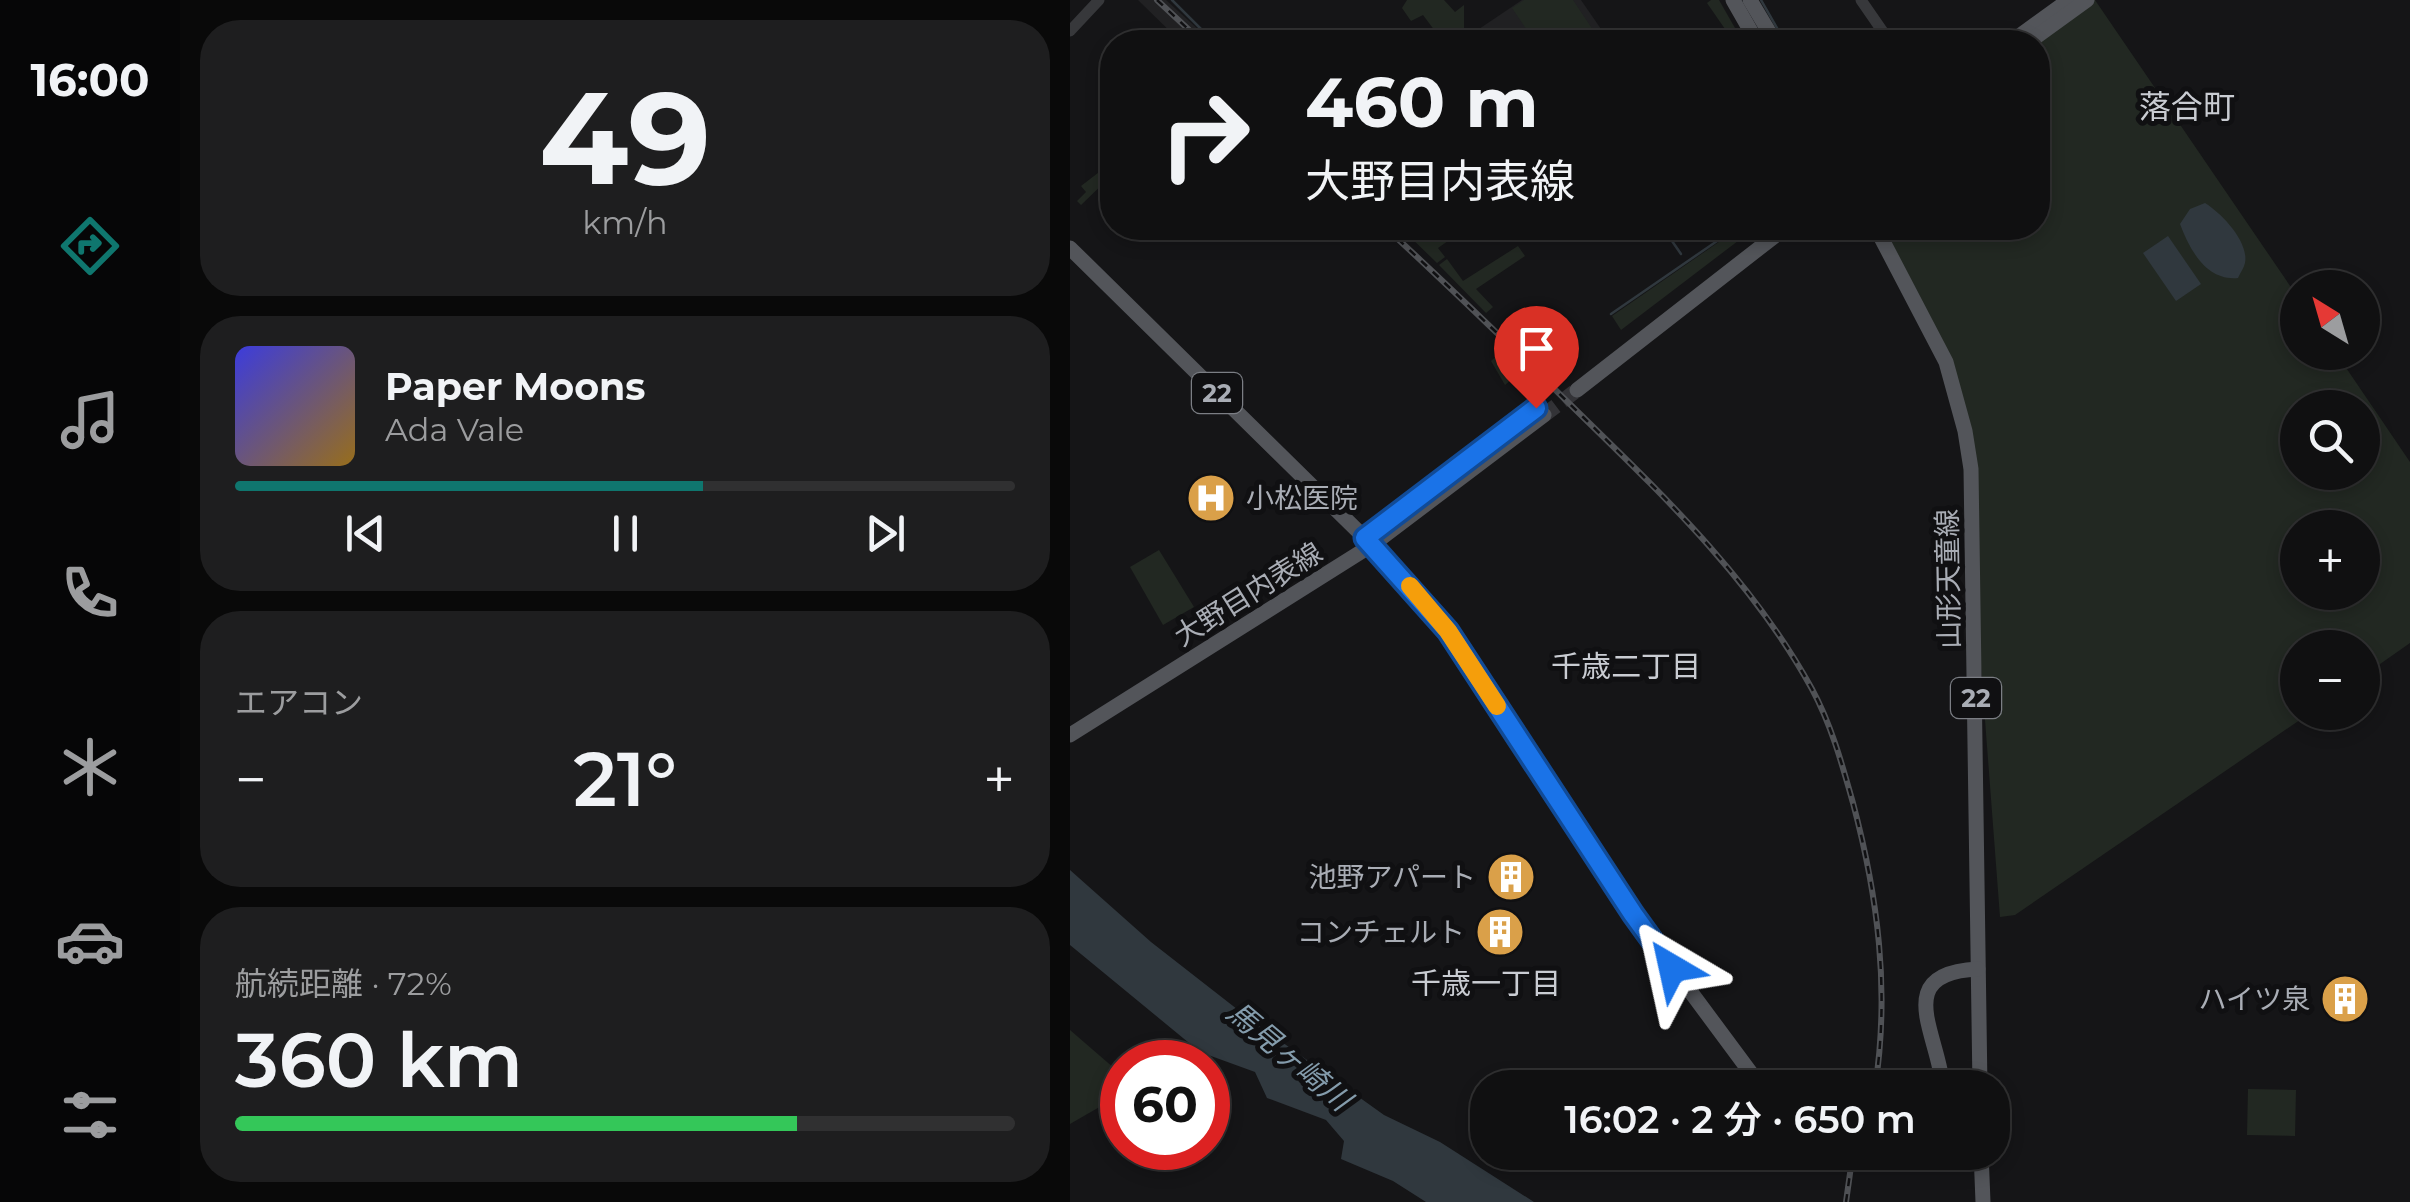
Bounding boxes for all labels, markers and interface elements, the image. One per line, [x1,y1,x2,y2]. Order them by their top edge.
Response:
text: 16:00 [30,52,150,107]
text: 49 [539,58,711,217]
text: 460 m [1305,59,1539,145]
icon: right [1140,70,1270,200]
district label: 落合町 [2139,87,2235,126]
text: 大野目内表線 [1305,153,1575,208]
text: km/h [582,203,668,242]
icon: directions [55,211,125,281]
north arrow [2280,270,2380,370]
map controls [2280,270,2380,730]
pin [1494,306,1579,409]
icon: arrive [1509,321,1564,376]
text: Paper Moons [385,363,646,410]
road number: 22 [1192,373,1242,413]
icon: music [55,385,125,455]
button: search [2280,390,2380,490]
text: Ada Vale [385,410,524,449]
hospital icon: 小松医院 [1185,472,1237,524]
place label: 小松医院 [1246,481,1358,515]
icon: previous [338,506,393,561]
icon: pause [598,506,653,561]
icon: next [858,506,913,561]
street label: 山形天童線 [1930,509,1966,649]
button: + [2280,510,2380,610]
street label: 大野目内表線 [1168,535,1328,653]
icon: phone [55,558,125,628]
button: − [2280,630,2380,730]
district label: 千歳二丁目 [1551,648,1701,685]
road number: 22 [1951,678,2001,718]
text: エアコン [235,683,363,722]
icon: climate [55,732,125,802]
text: 21° [573,733,677,825]
text: − [235,746,267,813]
text: + [983,746,1015,813]
building icon: 池野アパート [1485,851,1537,903]
place label: 池野アパート [1309,860,1476,894]
icon: car [55,906,125,976]
building icon: コンチェルト [1474,906,1526,958]
place label: コンチェルト [1297,915,1465,949]
position arrow [1620,916,1724,1020]
text: 航続距離 · 72% [235,964,452,1003]
district label: 千歳一丁目 [1411,965,1561,1002]
building icon: ハイツ泉 [2319,973,2371,1025]
place label: ハイツ泉 [2199,982,2310,1016]
water label: 馬見ヶ崎川 [1220,994,1361,1120]
text: 360 km [235,1014,523,1106]
speed limit sign: 60 [1100,1040,1230,1170]
icon: filters [55,1080,125,1150]
text: 16:02 · 2 分 · 650 m [1564,1096,1916,1143]

